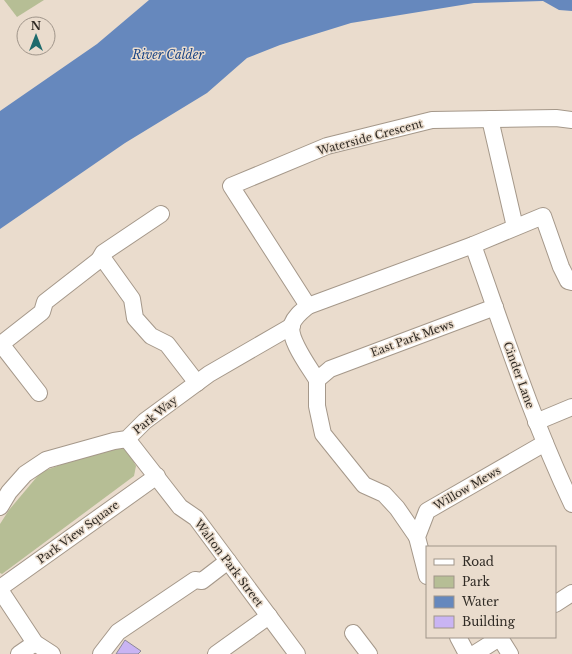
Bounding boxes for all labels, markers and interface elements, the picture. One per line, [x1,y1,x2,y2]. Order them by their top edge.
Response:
north arrow [16,16,56,56]
text: N [31,19,42,33]
water label: River Calder [131,47,204,62]
street label: Waterside Crescent [315,116,425,158]
street label: East Park Mews [369,317,455,359]
street label: Cinder Lane [500,340,538,410]
street label: Park Way [130,393,180,437]
street label: Willow Mews [430,463,503,513]
street label: Park View Square [34,498,122,566]
street label: Walton Park Street [191,516,267,610]
legend [426,546,556,638]
text: Road [462,554,494,569]
text: Park [462,574,490,589]
text: Water [461,594,499,609]
text: Building [462,614,516,629]

